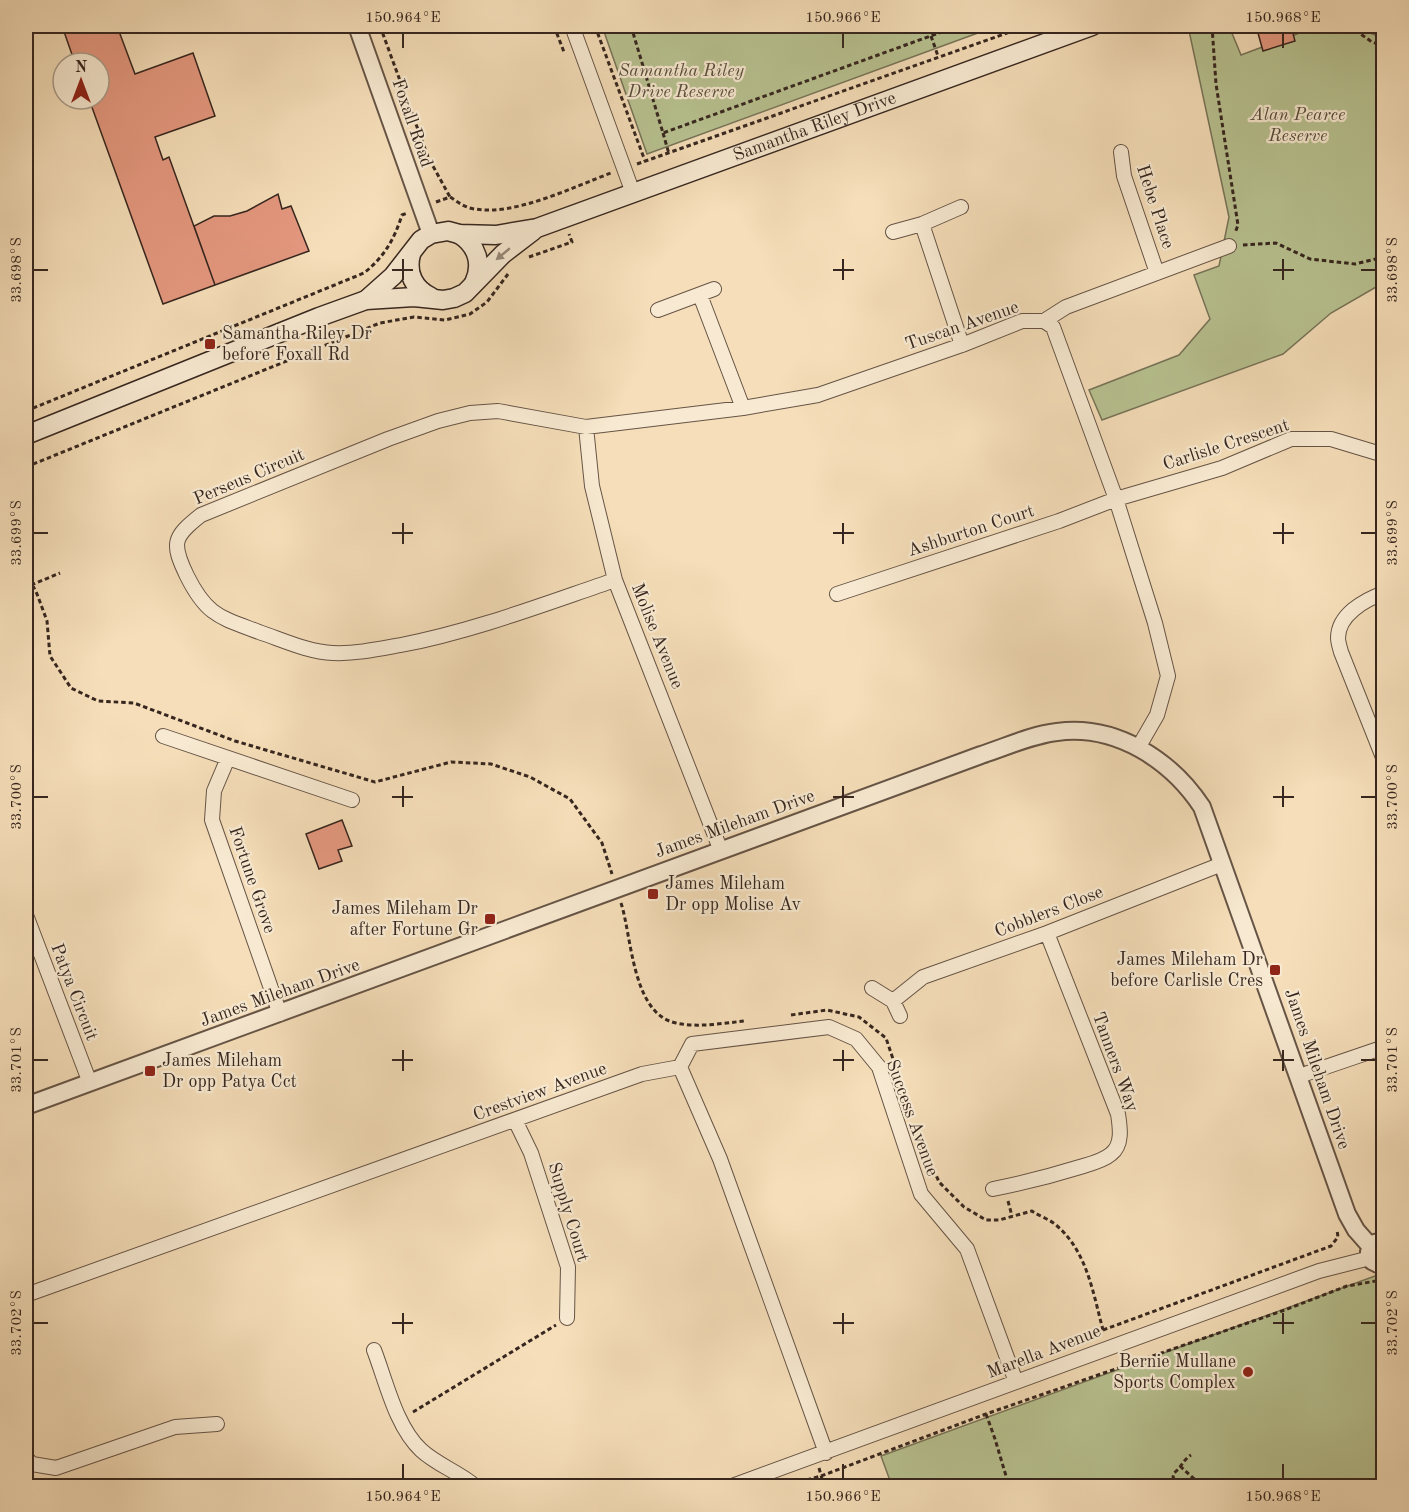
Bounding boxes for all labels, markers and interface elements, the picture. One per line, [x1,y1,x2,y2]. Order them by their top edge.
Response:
text: 150.964°E [365,11,441,26]
text: 150.966°E [805,11,881,26]
text: 150.968°E [1245,11,1321,26]
north arrow [51,51,111,111]
text: N [75,60,88,76]
park label: Samantha Riley Drive Reserve [618,62,745,101]
street label: Foxall Road [388,76,436,170]
street label: Samantha Riley Drive [731,89,898,165]
park label: Alan Pearce Reserve [1250,106,1345,145]
street label: Hebe Place [1133,163,1177,251]
text: 33.698°S [10,237,25,303]
text: 33.698°S [1386,237,1401,303]
one-way arrow [495,248,511,261]
street label: Tuscan Avenue [903,298,1021,354]
place label: Samantha Riley Dr before Foxall Rd [222,325,372,364]
marker: Samantha Riley Dr before Foxall Rd [203,337,217,351]
street label: Carlisle Crescent [1161,416,1291,474]
street label: Perseus Circuit [191,446,307,508]
text: 33.699°S [10,500,25,566]
text: 33.699°S [1386,500,1401,566]
street label: Ashburton Court [906,502,1036,560]
street label: Molise Avenue [628,581,686,691]
text: 33.700°S [10,764,25,830]
text: 33.700°S [1386,764,1401,830]
street label: James Mileham Drive [653,787,817,861]
street label: Fortune Grove [225,824,279,936]
place label: James Mileham Dr opp Molise Av [665,875,802,914]
street label: Cobblers Close [992,883,1106,941]
marker: James Mileham Dr opp Molise Av [646,887,660,901]
place label: James Mileham Dr after Fortune Gr [331,900,479,939]
marker: James Mileham Dr after Fortune Gr [483,912,497,926]
street label: Patya Circuit [47,941,101,1043]
place label: James Mileham Dr before Carlisle Cres [1110,951,1264,990]
street label: James Mileham Drive [198,956,362,1030]
marker: James Mileham Dr before Carlisle Cres [1268,963,1282,977]
street label: James Mileham Drive [1281,986,1353,1152]
street label: Tanners Way [1089,1010,1142,1115]
text: 33.701°S [10,1027,25,1093]
text: 33.701°S [1386,1027,1401,1093]
place label: James Mileham Dr opp Patya Cct [162,1052,297,1091]
street label: Success Avenue [883,1057,941,1179]
street label: Crestview Avenue [471,1059,609,1125]
marker: James Mileham Dr opp Patya Cct [143,1064,157,1078]
street label: Supply Court [544,1160,592,1264]
text: 33.702°S [10,1290,25,1356]
text: 33.702°S [1386,1290,1401,1356]
street label: Marella Avenue [985,1322,1103,1382]
place label: Bernie Mullane Sports Complex [1113,1353,1236,1392]
marker: Bernie Mullane Sports Complex [1241,1365,1255,1379]
text: 150.964°E [365,1490,441,1505]
text: 150.966°E [805,1490,881,1505]
text: 150.968°E [1245,1490,1321,1505]

